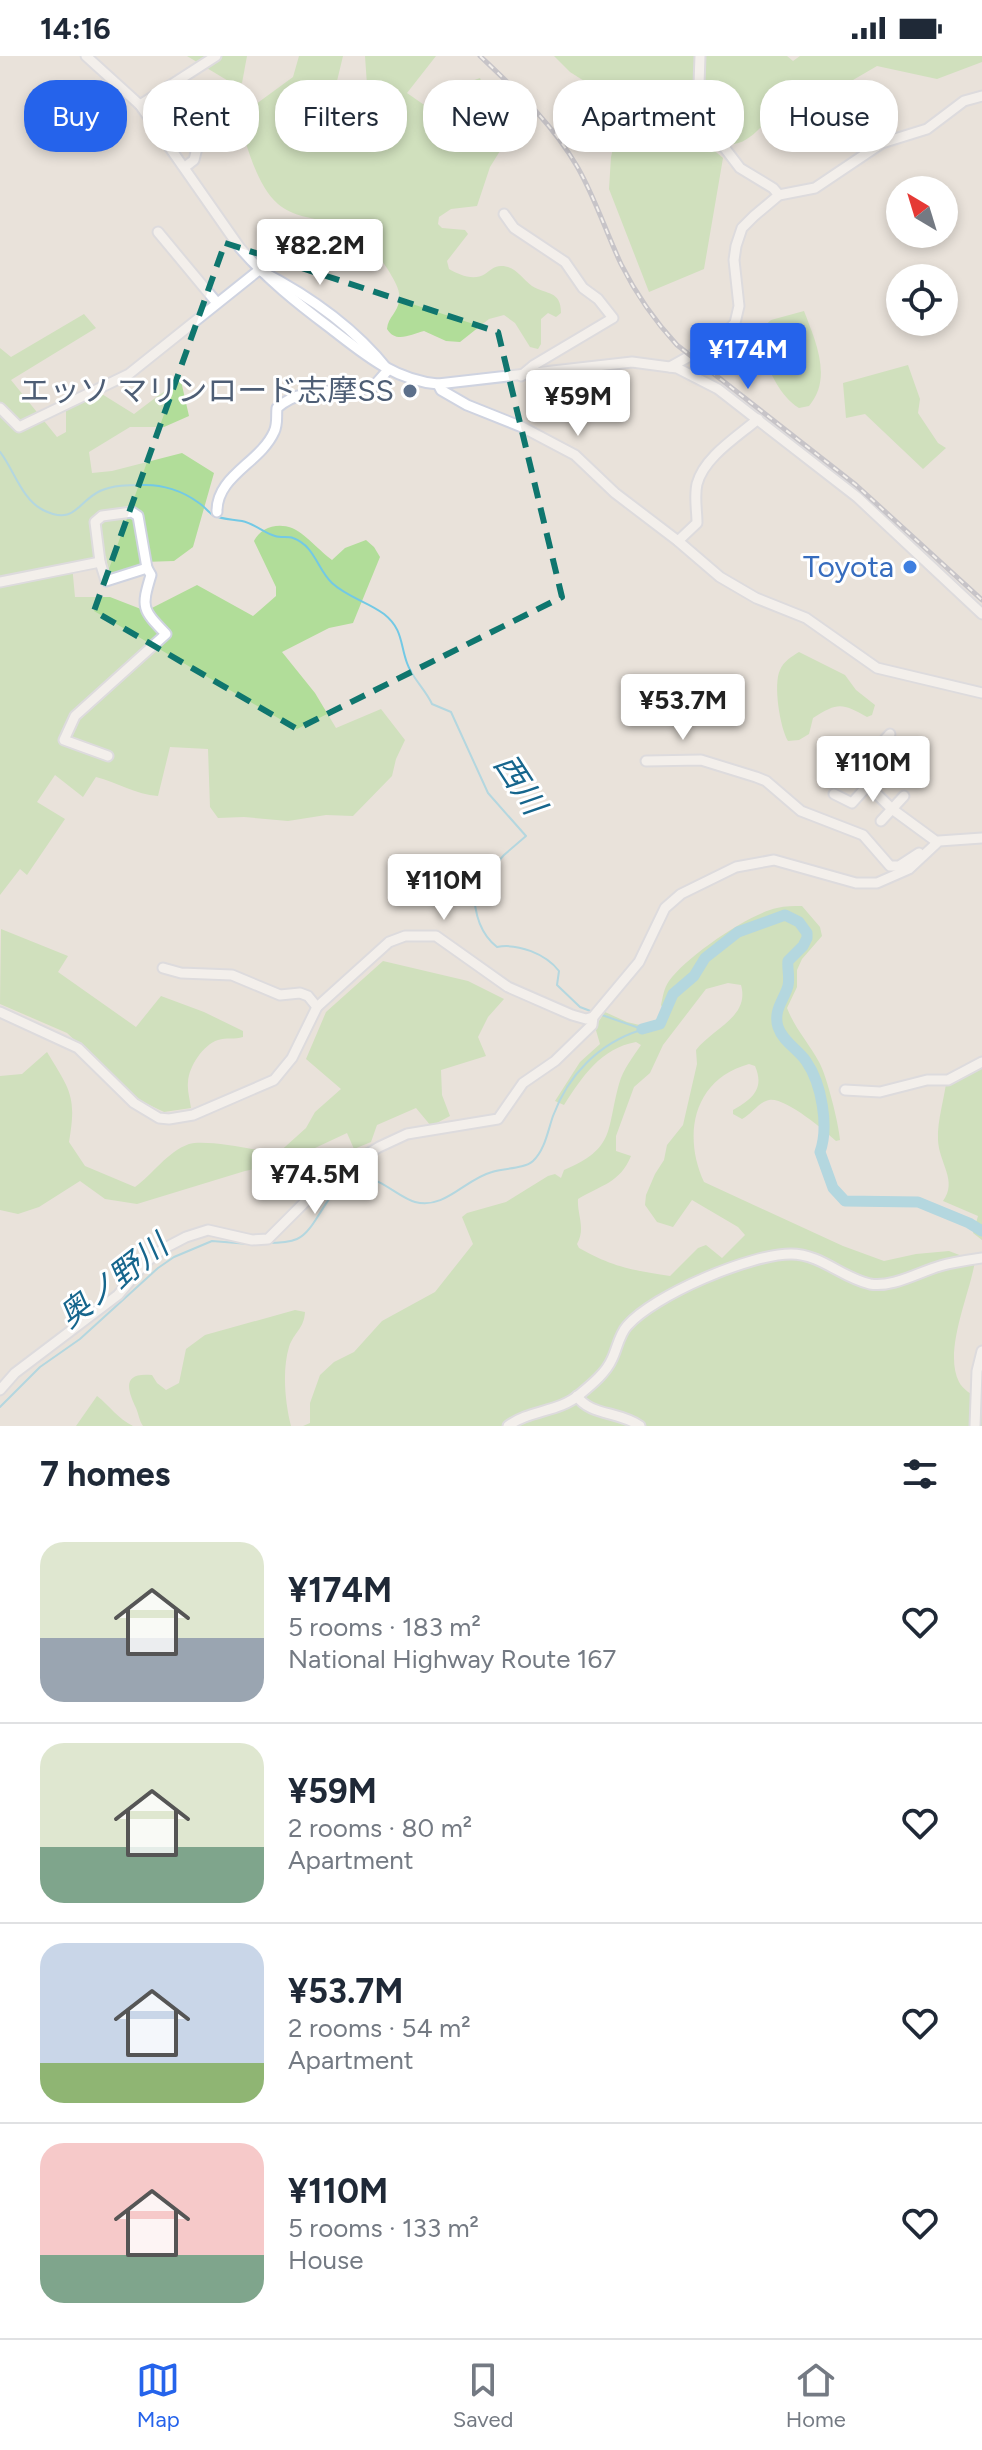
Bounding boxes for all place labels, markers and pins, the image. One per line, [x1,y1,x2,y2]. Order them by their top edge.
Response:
pin: ¥82.2M [255,219,385,287]
pin: ¥174M [692,323,804,391]
pin: ¥59M [531,370,625,438]
place label: エッソ マリンロード志摩SS [20,372,394,409]
marker: エッソ マリンロード志摩SS [401,382,419,400]
place label: Toyota [803,548,894,585]
marker: Toyota [901,558,919,576]
pin: ¥53.7M [618,674,748,742]
pin: ¥110M [817,736,929,804]
pin: ¥110M [388,854,500,922]
pin: ¥74.5M [250,1148,380,1216]

